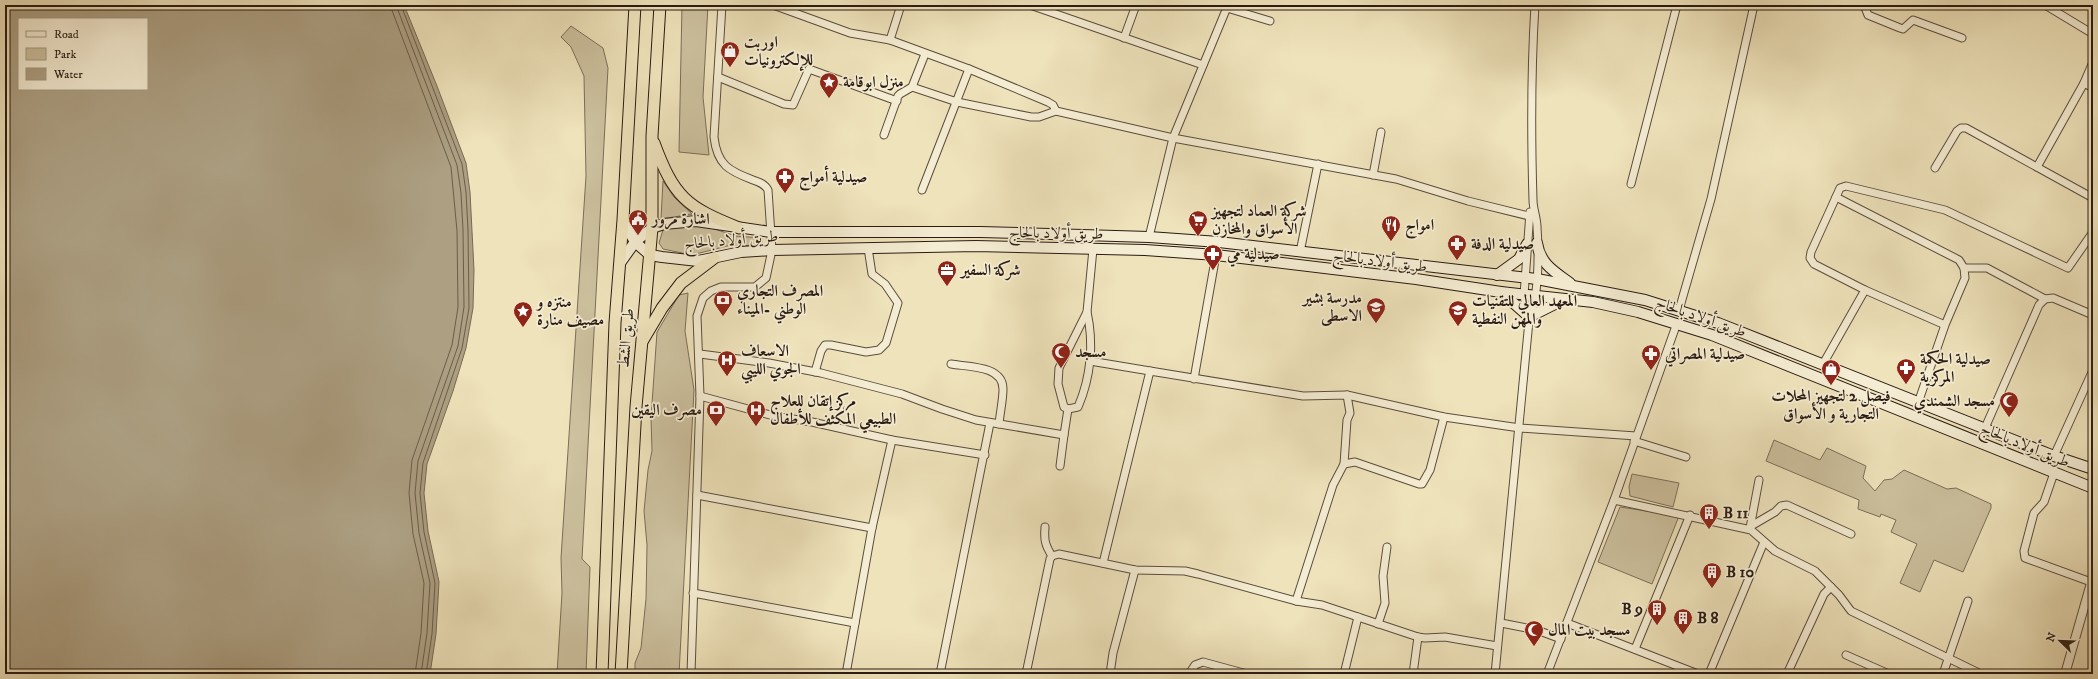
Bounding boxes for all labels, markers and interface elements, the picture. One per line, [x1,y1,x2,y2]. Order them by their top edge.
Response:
legend [18,18,148,90]
text: Road [54,27,79,42]
place label: اوربت للإلكترونيات [744,32,813,72]
shop icon: اوربت للإلكترونيات [719,40,741,68]
text: Park [54,47,76,62]
text: Water [53,67,83,82]
place icon: منزل ابوقامة [818,71,840,99]
place label: منزل ابوقامة [843,72,904,92]
place label: صيدلية أمواج [799,165,867,191]
pharmacy icon: صيدلية أمواج [774,166,796,194]
place label: شركة العماد لتجهيز الأسواق والمخازن [1210,201,1307,239]
public building icon: اشارة مرور [627,208,649,236]
place label: اشارة مرور [650,209,710,230]
supermarket icon: شركة العماد لتجهيز الأسواق والمخازن [1187,209,1209,237]
restaurant icon: امواج [1380,214,1402,242]
place label: امواج [1405,215,1434,239]
street label: طريق أولاد بالحاج [1008,220,1104,248]
street label: طريق أولاد بالحاج [683,224,779,258]
pharmacy icon: صيدلية الدفة [1446,233,1468,261]
place label: صيدلية الدفة [1471,234,1534,254]
pharmacy icon: صيدلية مي [1202,243,1224,271]
street label: طريق أولاد بالحاج [1331,243,1428,281]
place label: صيدلية مي [1226,244,1280,267]
office icon: شركة السفير [936,259,958,287]
place label: شركة السفير [959,260,1020,281]
place label: المصرف التجاري الوطني -الميناء [737,281,823,324]
place label: مدرسة بشير الاسطى [1301,288,1362,326]
bank icon: المصرف التجاري الوطني -الميناء [712,289,734,317]
street label: طريق أولاد بالحاج [1652,290,1750,346]
place label: المعهد العالي للتقنيات والمهن النفطية [1472,291,1577,330]
place label: منتزه و مصيف منارة [535,292,604,330]
school or university icon: مدرسة بشير الاسطى [1365,296,1387,324]
school or university icon: المعهد العالي للتقنيات والمهن النفطية [1447,299,1469,327]
place icon: منتزه و مصيف منارة [512,300,534,328]
street label: طريق الشط [613,307,639,369]
place label: الاسعاف الجوي الليبي [741,341,801,384]
mosque icon: مسجد [1050,341,1072,369]
place label: مسجد [1075,342,1106,362]
pharmacy icon: صيدلية المصراتي [1640,343,1662,371]
place label: صيدلية المصراتي [1664,344,1745,367]
hospital icon: الاسعاف الجوي الليبي [716,349,738,377]
place label: صيدلية الحكمة المركزية [1920,349,1991,387]
pharmacy icon: صيدلية الحكمة المركزية [1895,357,1917,385]
shop icon: فيصل 2 لتجهيز المحلات التجارية و الأسواق [1820,358,1842,386]
place label: فيصل 2 لتجهيز المحلات التجارية و الأسواق [1771,386,1891,424]
mosque icon: مسجد الشمندي [1998,390,2020,418]
place label: مركز إتقان للعلاج الطبيعي المكثف للأطفال [770,391,896,434]
place label: مسجد الشمندي [1914,391,1995,414]
bank icon: مصرف اليقين [705,399,727,427]
hospital icon: مركز إتقان للعلاج الطبيعي المكثف للأطفال [745,399,767,427]
place label: مصرف اليقين [631,400,702,421]
street label: طريق أولاد بالحاج [1976,416,2073,476]
building icon: B 11 [1698,502,1720,530]
place label: B 11 [1723,503,1748,523]
building icon: B 10 [1701,561,1723,589]
place label: B 10 [1726,562,1754,582]
building icon: B 9 [1646,598,1668,626]
place label: B 9 [1621,599,1643,619]
building icon: B 8 [1672,607,1694,635]
place label: B 8 [1697,608,1719,628]
mosque icon: مسجد بيت المال [1523,619,1545,647]
place label: مسجد بيت المال [1548,620,1630,640]
north arrow [2040,621,2080,661]
text: N [2044,631,2060,644]

